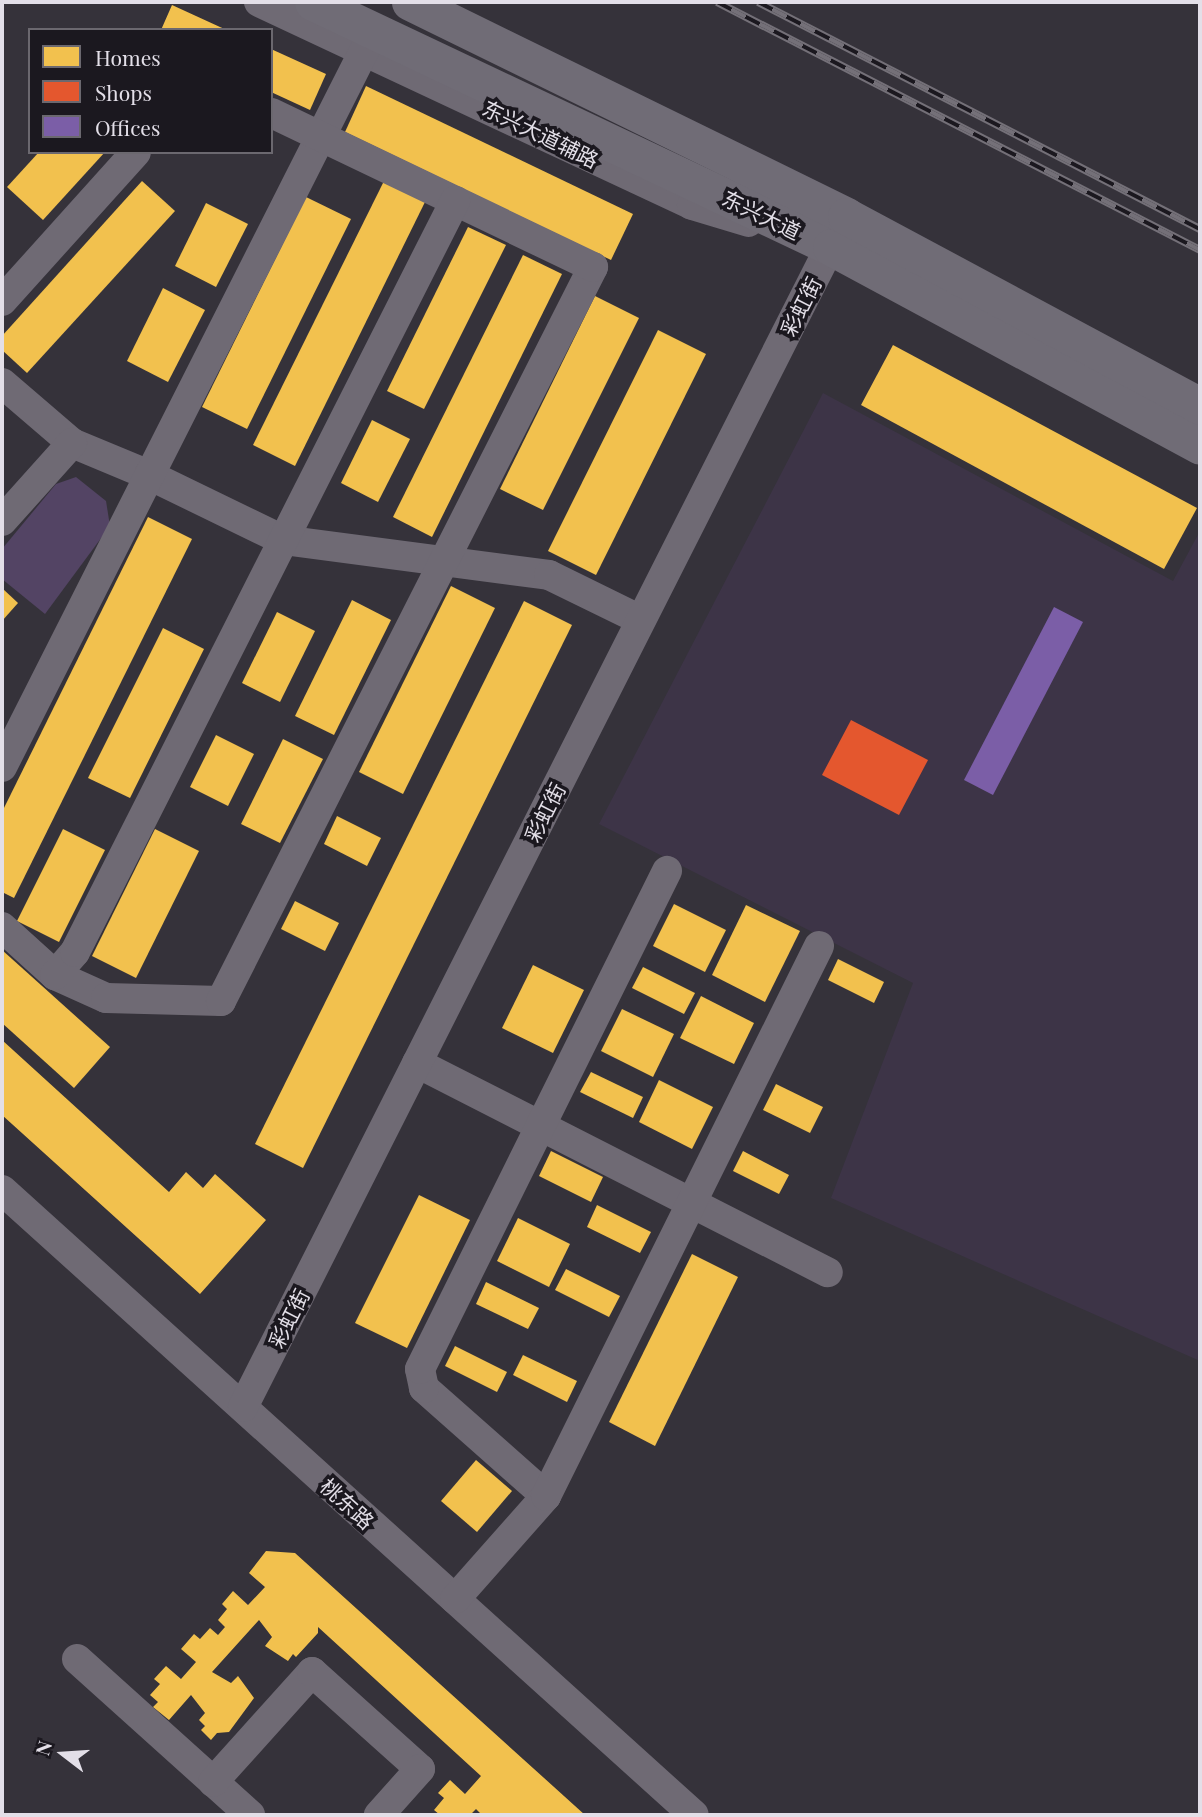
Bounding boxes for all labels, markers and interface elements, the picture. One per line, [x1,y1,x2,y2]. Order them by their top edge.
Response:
legend [28,28,273,154]
text: Homes [95,43,161,71]
text: Shops [95,78,152,106]
street label: 东兴大道辅路 [479,94,603,172]
text: Offices [95,113,160,141]
street label: 东兴大道 [719,184,805,244]
street label: 彩虹街 [774,272,826,340]
street label: 彩虹街 [518,778,570,846]
street label: 彩虹街 [262,1284,314,1352]
street label: 桃东路 [316,1473,380,1533]
north arrow [28,1719,98,1789]
text: N [28,1737,57,1758]

